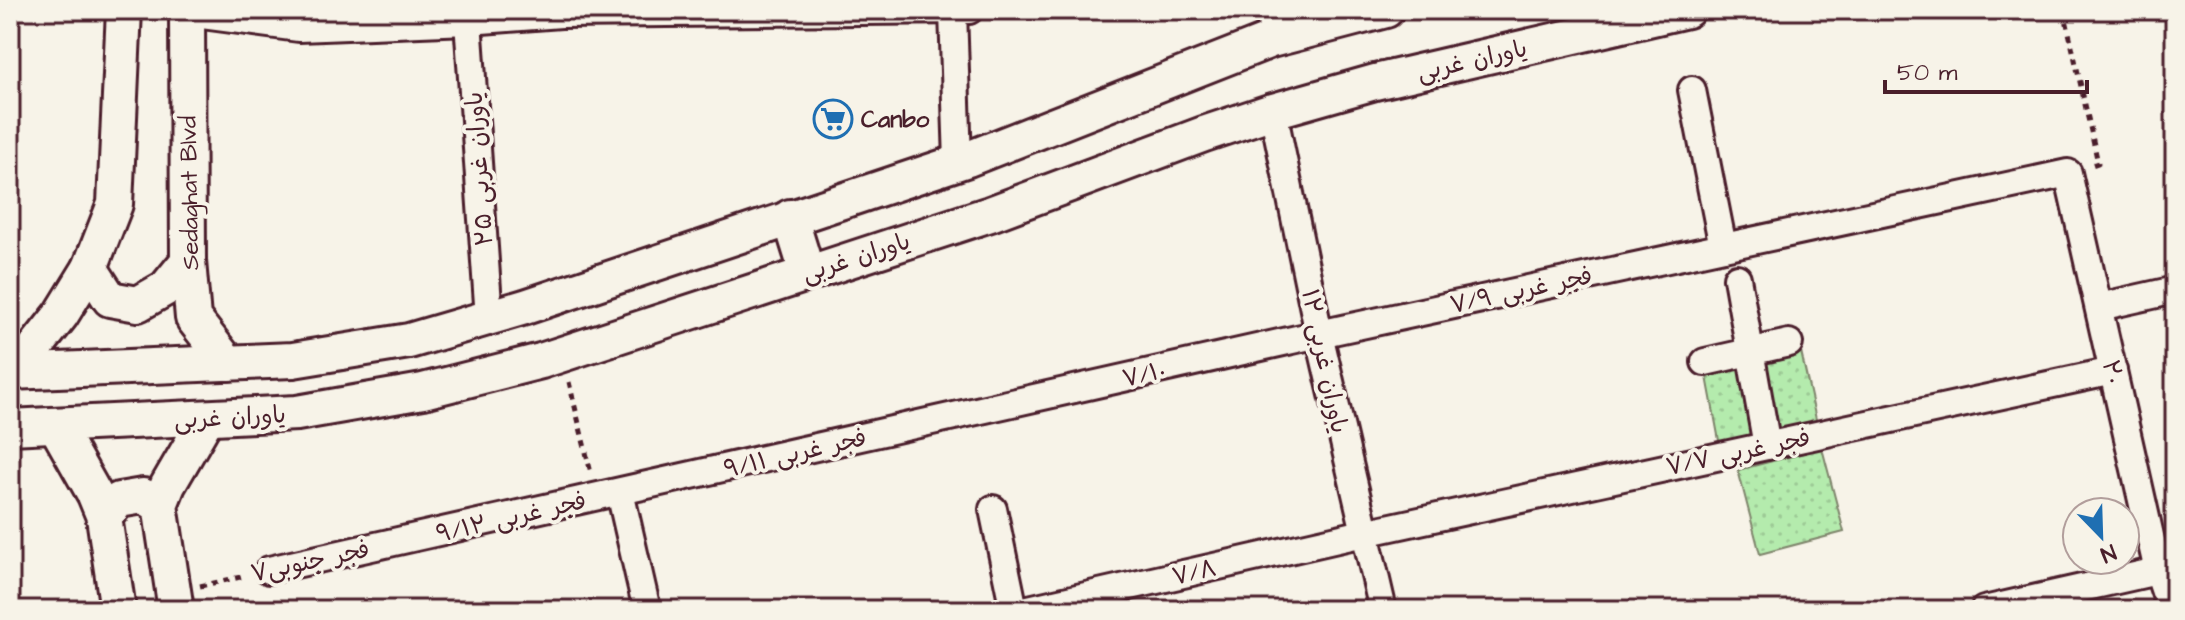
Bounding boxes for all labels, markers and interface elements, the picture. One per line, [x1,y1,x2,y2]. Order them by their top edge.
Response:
street label: یاوران غربی [1414,32,1531,90]
scale bar [1885,44,2087,94]
text: 50 m [1897,56,1958,90]
street label: یاوران غربی ۲۵ [458,91,502,247]
supermarket icon: Canbo [812,98,854,140]
place label: Canbo [861,103,930,137]
street label: Sedaghat Blvd [172,116,209,270]
street label: یاوران غربی [798,224,915,291]
street label: ۷/۹ فجر غربی [1447,259,1596,323]
street label: ۱۲ یاوران غربی [1292,286,1356,436]
street label: ۷/۱۰ [1119,353,1170,397]
street label: ۲۰ [2093,357,2131,388]
street label: یاوران غربی [173,398,287,438]
street label: ۹/۱۱ فجر غربی [720,421,870,487]
street label: ۷/۷ فجر غربی [1663,421,1814,485]
street label: ۹/۱۲ فجر غربی [433,484,590,552]
north arrow [2061,496,2141,576]
street label: فجر جنوبی۷ [248,533,373,591]
text: N [2096,536,2121,570]
street label: ۷/۸ [1169,551,1220,595]

